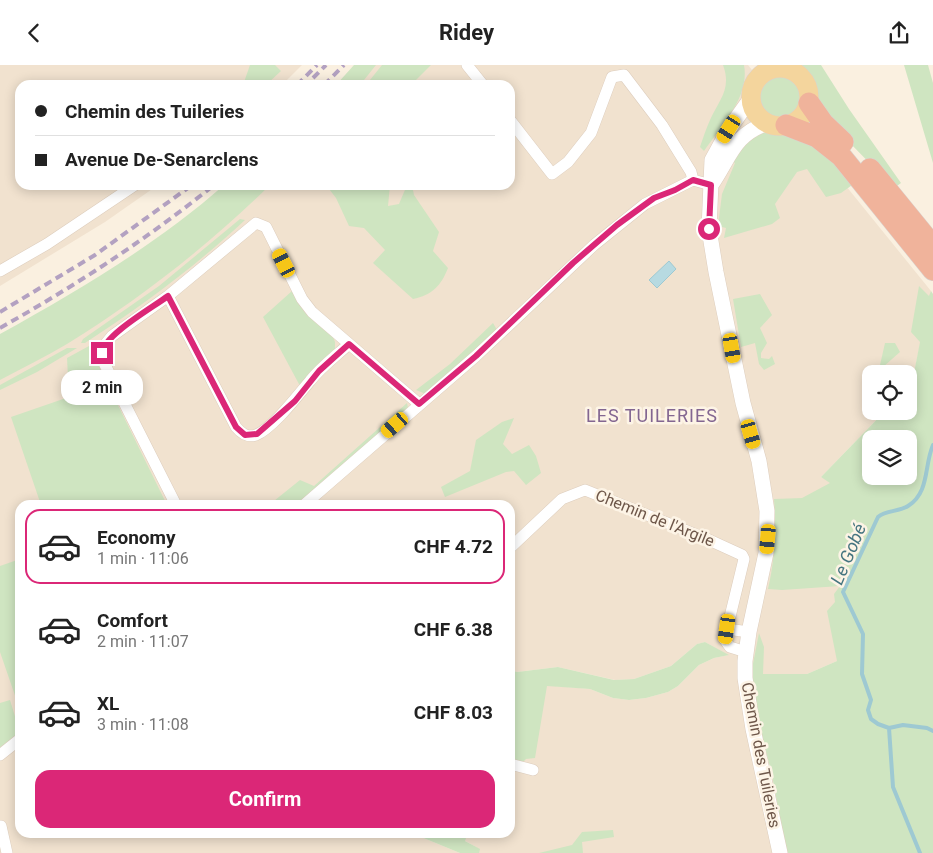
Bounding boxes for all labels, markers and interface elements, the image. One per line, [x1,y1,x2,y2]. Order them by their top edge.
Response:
icon: back [20,19,48,47]
icon: share [885,19,913,47]
text: Ridey [439,20,494,45]
text: Chemin des Tuileries [65,100,244,123]
car [714,112,743,146]
text: Avenue De-Senarclens [65,148,259,171]
route start [698,218,720,240]
car [270,246,297,280]
car [722,332,741,364]
route end [91,342,113,364]
map controls [862,365,917,485]
button: locate [862,365,917,420]
callout: 2 min [61,371,143,405]
text: 2 min [82,378,122,397]
district label: LES TUILERIES [586,405,718,426]
car [378,409,411,441]
car [739,418,762,450]
button: layers [862,430,917,485]
street label: Chemin de l'Argile [593,485,717,551]
water label: Le Gobé [826,520,870,588]
car [759,523,776,555]
icon: car [37,524,82,569]
text: Economy [97,526,176,549]
text: CHF 4.72 [414,535,493,558]
text: 1 min · 11:06 [97,549,189,568]
icon: car [37,607,82,652]
text: Comfort [97,609,168,632]
car [717,613,736,645]
text: CHF 6.38 [414,618,493,641]
text: 2 min · 11:07 [97,632,189,651]
street label: Chemin des Tuileries [738,681,784,829]
icon: car [37,690,82,735]
text: XL [97,692,119,715]
text: CHF 8.03 [414,701,493,724]
text: 3 min · 11:08 [97,715,189,734]
button: Confirm [35,770,495,828]

